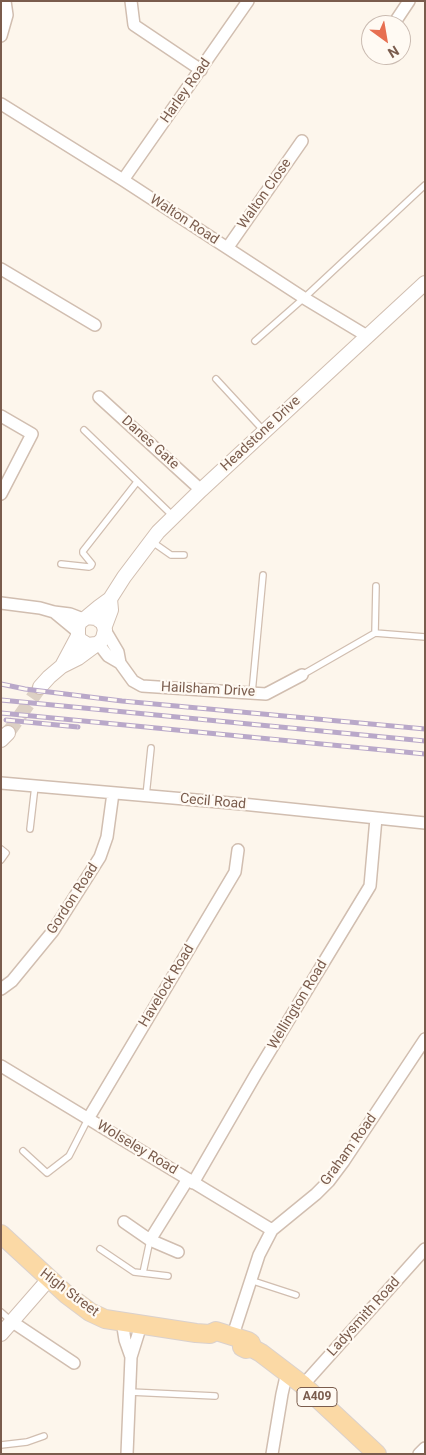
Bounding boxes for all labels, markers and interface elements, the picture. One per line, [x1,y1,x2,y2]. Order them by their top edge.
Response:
north arrow [361,15,411,65]
text: N [385,42,402,61]
street label: Harley Road [158,55,214,127]
street label: Walton Close [235,156,295,232]
street label: Walton Road [146,191,222,249]
street label: Headstone Drive [218,393,304,475]
street label: Danes Gate [118,413,182,473]
street label: Hailsham Drive [161,679,255,701]
street label: Cecil Road [179,791,247,813]
street label: Gordon Road [44,860,102,938]
street label: Havelock Road [136,942,198,1030]
street label: Wellington Road [265,957,331,1053]
street label: Graham Road [317,1111,381,1189]
street label: Wolseley Road [94,1117,180,1179]
street label: High Street [36,1265,102,1321]
street label: Ladysmith Road [324,1274,404,1360]
road number: A409 [297,1388,337,1406]

